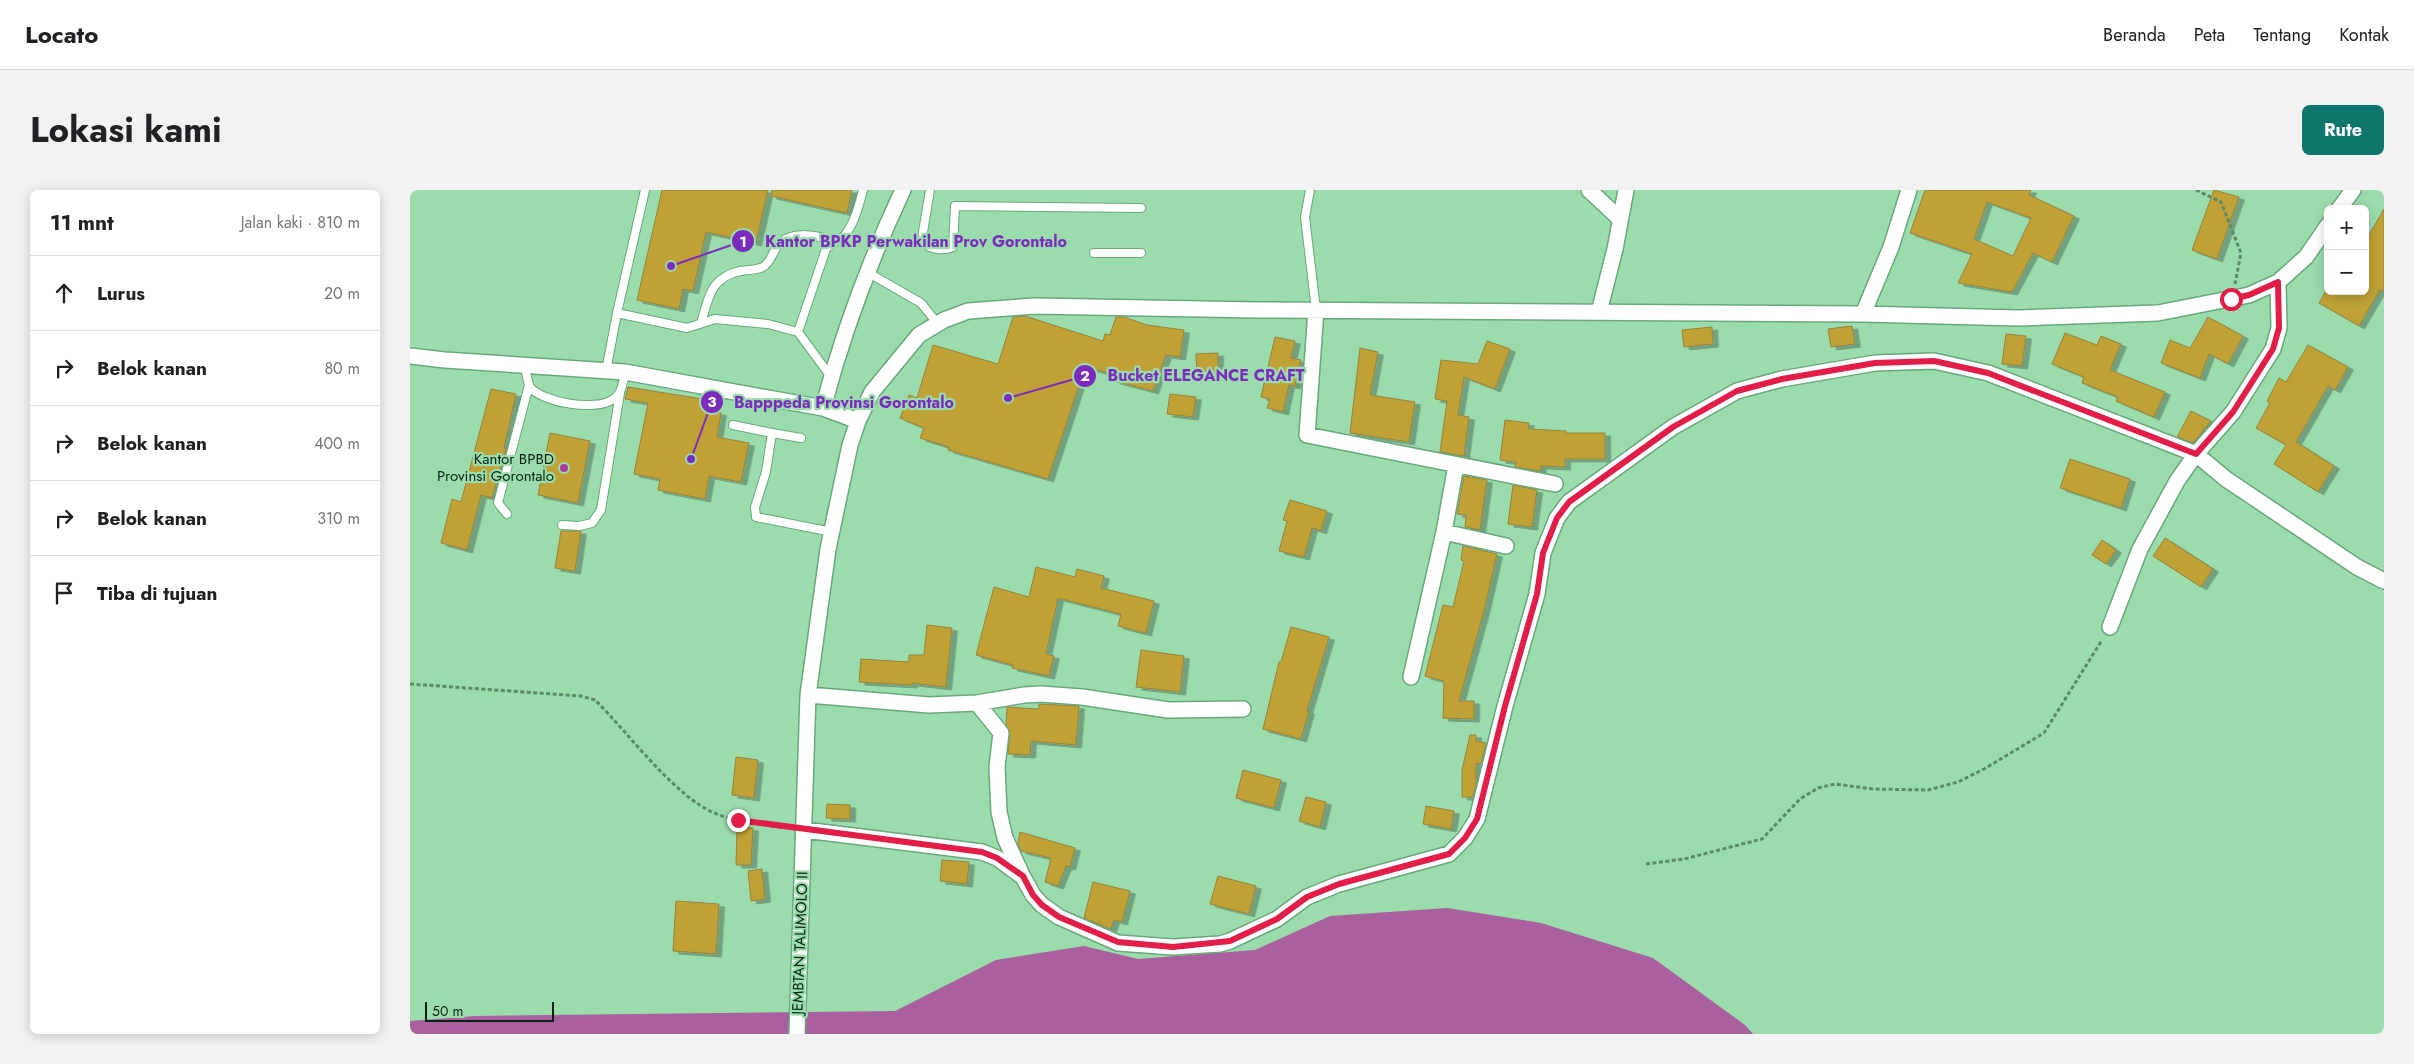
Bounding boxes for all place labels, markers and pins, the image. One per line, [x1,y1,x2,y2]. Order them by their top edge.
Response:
callout: Kantor BPKP Perwakilan Prov Gorontalo [730,226,1077,257]
callout: Bucket ELEGANCE CRAFT [1072,360,1314,391]
callout: Bapppeda Provinsi Gorontalo [699,387,964,418]
place label: Kantor BPBD Provinsi Gorontalo [437,448,554,487]
marker: Kantor BPBD Provinsi Gorontalo [558,462,570,474]

